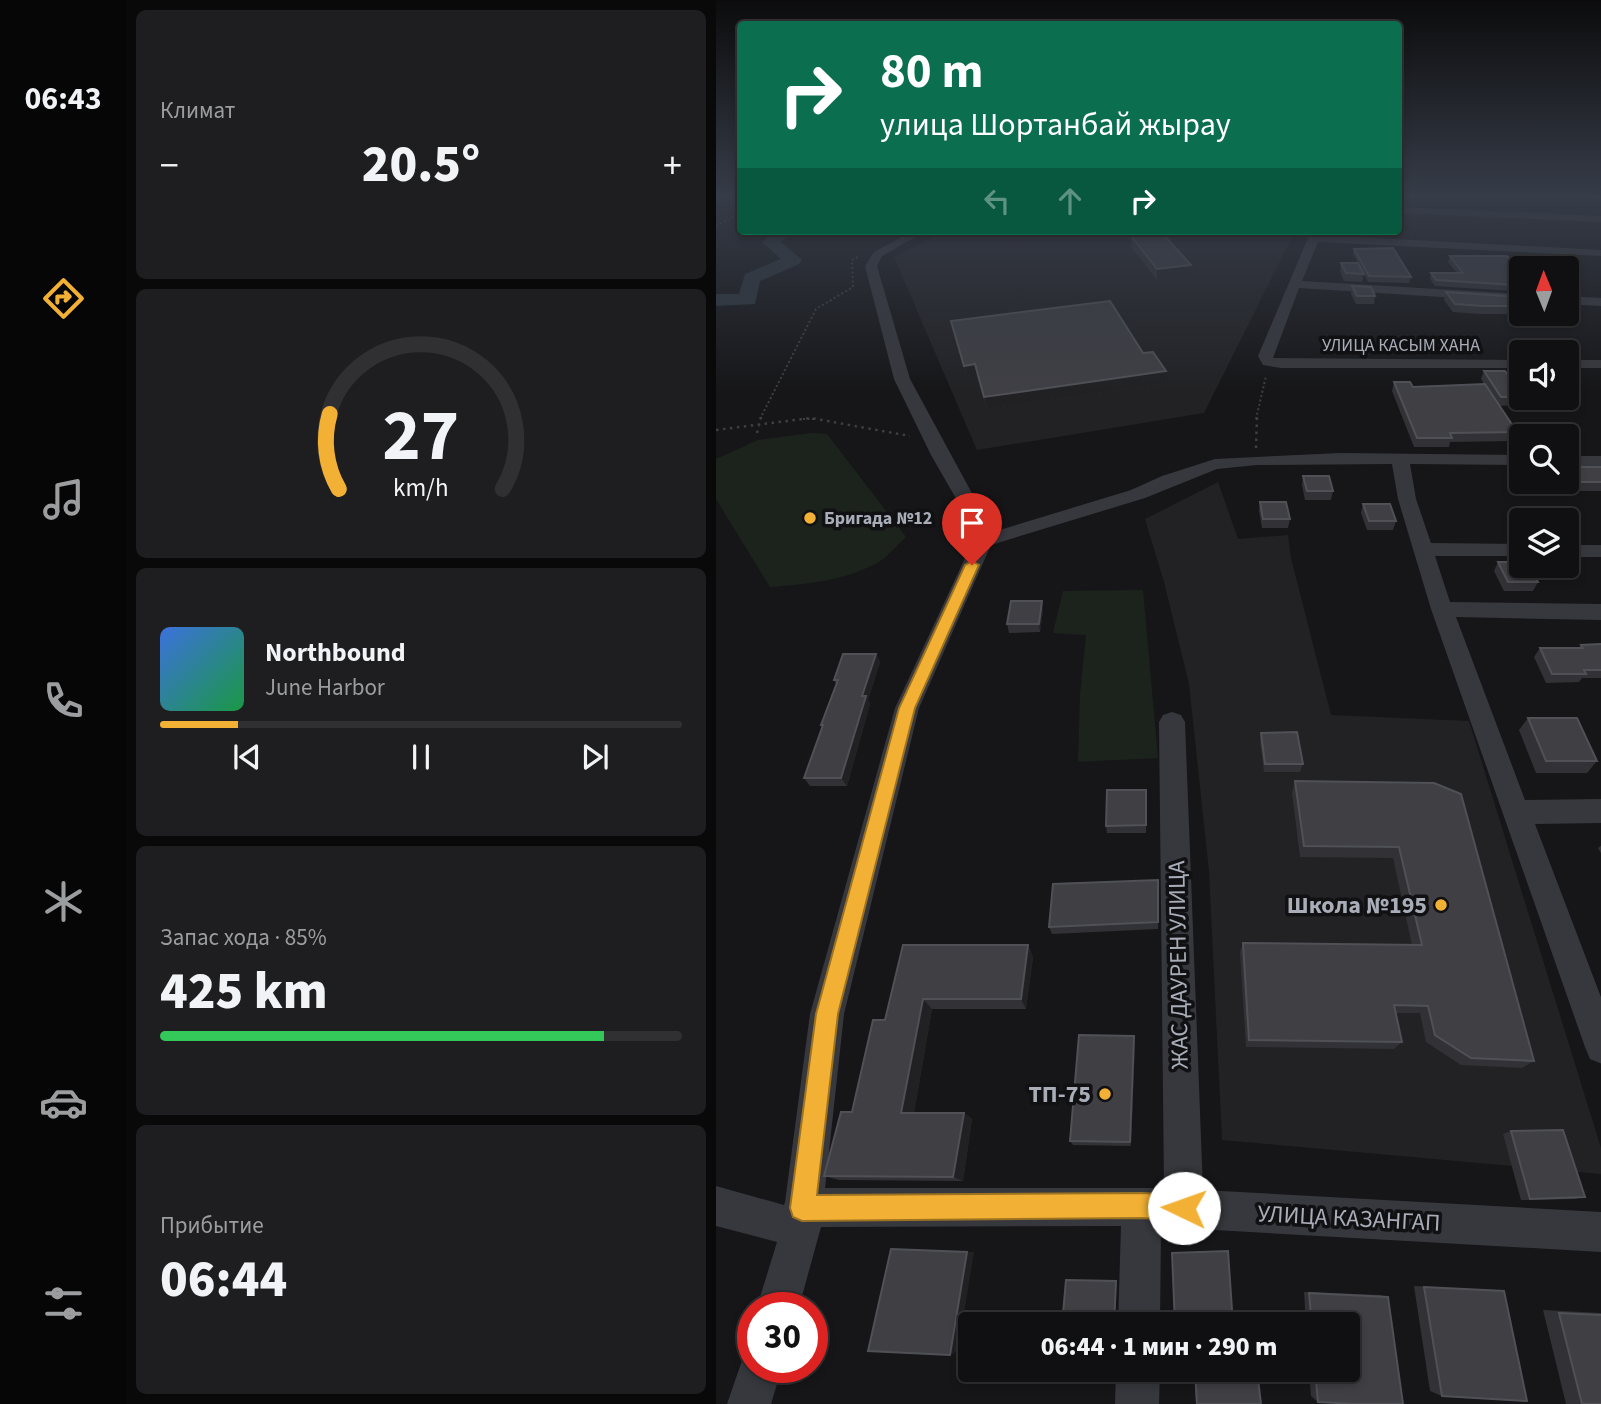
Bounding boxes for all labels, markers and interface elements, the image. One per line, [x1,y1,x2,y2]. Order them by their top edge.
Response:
text: 80 m [880,37,984,107]
icon: right [765,49,856,140]
text: 06:43 [24,76,102,122]
text: Климат [160,94,235,127]
text: улица Шортанбай жырау [880,102,1231,148]
text: 20.5° [362,128,480,202]
text: − [160,139,179,193]
text: + [663,139,682,193]
icon: left [978,182,1016,220]
icon: ahead [1051,182,1089,220]
icon: right [1124,182,1162,220]
north arrow [1509,256,1579,326]
map controls [1509,256,1579,578]
icon: directions [39,274,88,323]
street label: УЛИЦА КАСЫМ ХАНА [1322,333,1480,358]
button: sound [1509,340,1579,410]
text: 27 [383,385,459,489]
button: search [1509,424,1579,494]
text: km/h [393,470,449,506]
icon: music [39,475,88,524]
pin [942,493,1002,565]
icon: arrive [953,504,991,542]
place label: Бригада №12 [824,506,932,531]
button: layers [1509,508,1579,578]
marker: Бригада №12 [802,510,818,526]
text: Northbound [265,634,406,671]
text: June Harbor [265,671,385,704]
icon: phone [39,676,88,725]
icon: previous [228,738,266,776]
icon: pause [402,738,440,776]
icon: next [576,738,614,776]
street label: ЖАС ДАУРЕН УЛИЦА [1159,860,1198,1070]
icon: climate [39,877,88,926]
place label: Школа №195 [1287,888,1427,923]
marker: Школа №195 [1433,897,1449,913]
text: Запас хода · 85% [160,921,327,954]
text: 425 km [160,955,328,1029]
place label: ТП-75 [1028,1077,1091,1112]
icon: car [39,1078,88,1127]
marker: ТП-75 [1097,1086,1113,1102]
position arrow [1147,1171,1221,1245]
street label: УЛИЦА КАЗАНГАП [1257,1196,1441,1241]
text: Прибытие [160,1209,264,1242]
text: 06:44 [160,1243,287,1317]
icon: filters [39,1279,88,1328]
speed limit sign: 30 [737,1292,828,1383]
text: 06:44 · 1 мин · 290 m [1041,1328,1277,1365]

